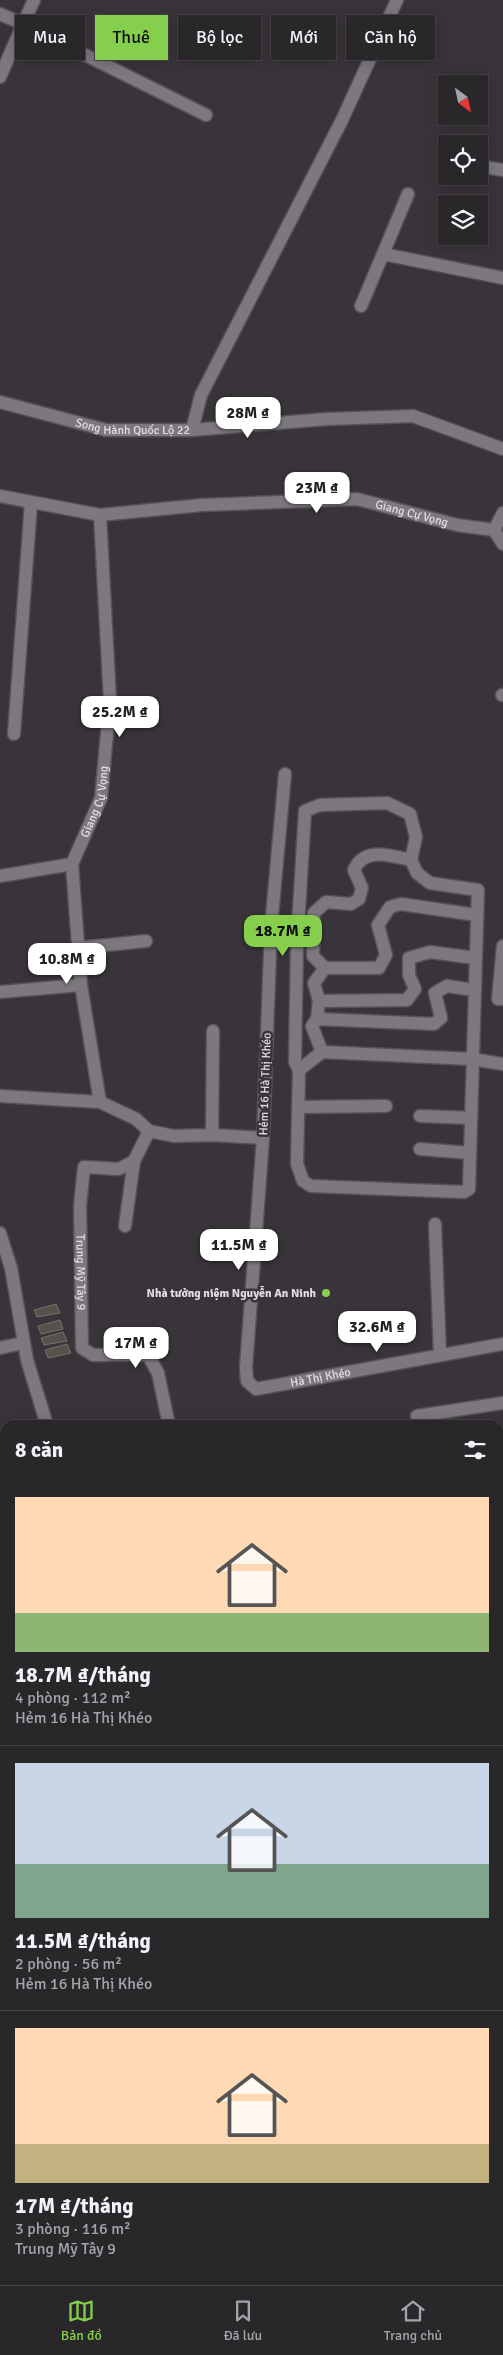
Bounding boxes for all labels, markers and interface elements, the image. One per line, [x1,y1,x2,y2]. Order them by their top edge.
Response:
chip: Mua [15,15,85,60]
chip: Thuê [95,15,168,60]
chip: Bộ lọc [178,15,261,60]
chip: Mới [271,15,336,60]
chip: Căn hộ [346,15,435,60]
north arrow [438,75,488,125]
map controls [438,75,488,245]
button: locate [438,135,488,185]
button: layers [438,195,488,245]
pin: 28M ₫ [213,396,283,439]
text: 28M ₫ [227,403,269,423]
street label: Song Hành Quốc Lộ 22 [74,415,190,438]
pin: 23M ₫ [282,472,352,514]
text: 23M ₫ [296,478,338,498]
street label: Giang Cự Vọng [374,497,450,530]
pin: 25.2M ₫ [74,696,166,738]
text: 25.2M ₫ [92,702,148,722]
street label: Giang Cự Vọng [78,765,112,840]
pin: 18.7M ₫ [237,914,329,957]
text: 18.7M ₫ [255,921,311,941]
pin: 10.8M ₫ [21,942,113,985]
text: 10.8M ₫ [39,949,95,969]
street label: Hẻm 16 Hà Thị Khéo [256,1032,275,1136]
pin: 11.5M ₫ [193,1228,285,1271]
street label: Trung Mỹ Tây 9 [72,1234,88,1310]
text: 11.5M ₫ [211,1235,267,1255]
place label: Nhà tưởng niệm Nguyễn An Ninh [147,1285,316,1301]
marker: Nhà tưởng niệm Nguyễn An Ninh [320,1287,332,1299]
pin: 32.6M ₫ [331,1310,423,1353]
text: 32.6M ₫ [349,1317,405,1337]
pin: 17M ₫ [101,1326,171,1369]
text: 17M ₫ [115,1333,157,1353]
street label: Hà Thị Khéo [289,1365,352,1391]
icon: filters [461,1436,489,1464]
text: 8 căn [15,1437,63,1463]
icon: home [207,1530,297,1620]
text: 18.7M ₫/tháng [15,1662,151,1688]
text: 4 phòng · 112 m² [15,1688,131,1708]
text: Hẻm 16 Hà Thị Khéo [15,1708,152,1728]
icon: home [207,1795,297,1885]
text: 11.5M ₫/tháng [15,1928,151,1954]
text: 2 phòng · 56 m² [15,1954,122,1974]
text: Hẻm 16 Hà Thị Khéo [15,1974,152,1994]
icon: home [207,2060,297,2150]
text: 17M ₫/tháng [15,2193,133,2219]
text: 3 phòng · 116 m² [15,2219,131,2239]
text: Trung Mỹ Tây 9 [15,2239,116,2259]
tab: Bản đồ [61,2297,102,2344]
tab: Đã lưu [223,2297,262,2344]
tab: Trang chủ [384,2297,442,2344]

